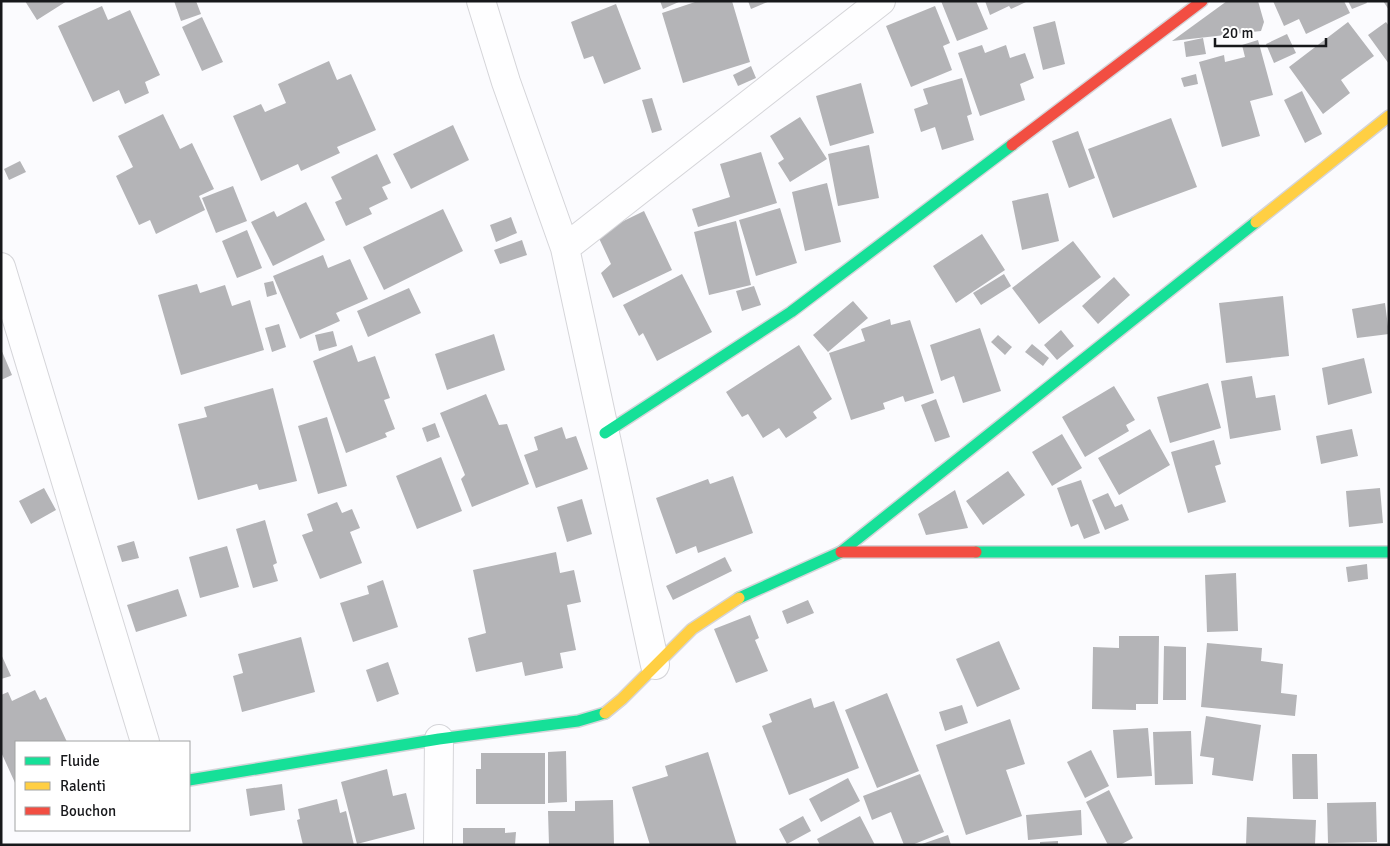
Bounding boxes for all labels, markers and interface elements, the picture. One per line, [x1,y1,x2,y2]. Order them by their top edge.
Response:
scale bar [1215,15,1326,47]
text: 20 m [1222,24,1253,42]
legend [15,741,190,831]
text: Fluide [60,752,100,770]
text: Ralenti [60,777,106,795]
text: Bouchon [60,802,116,820]

